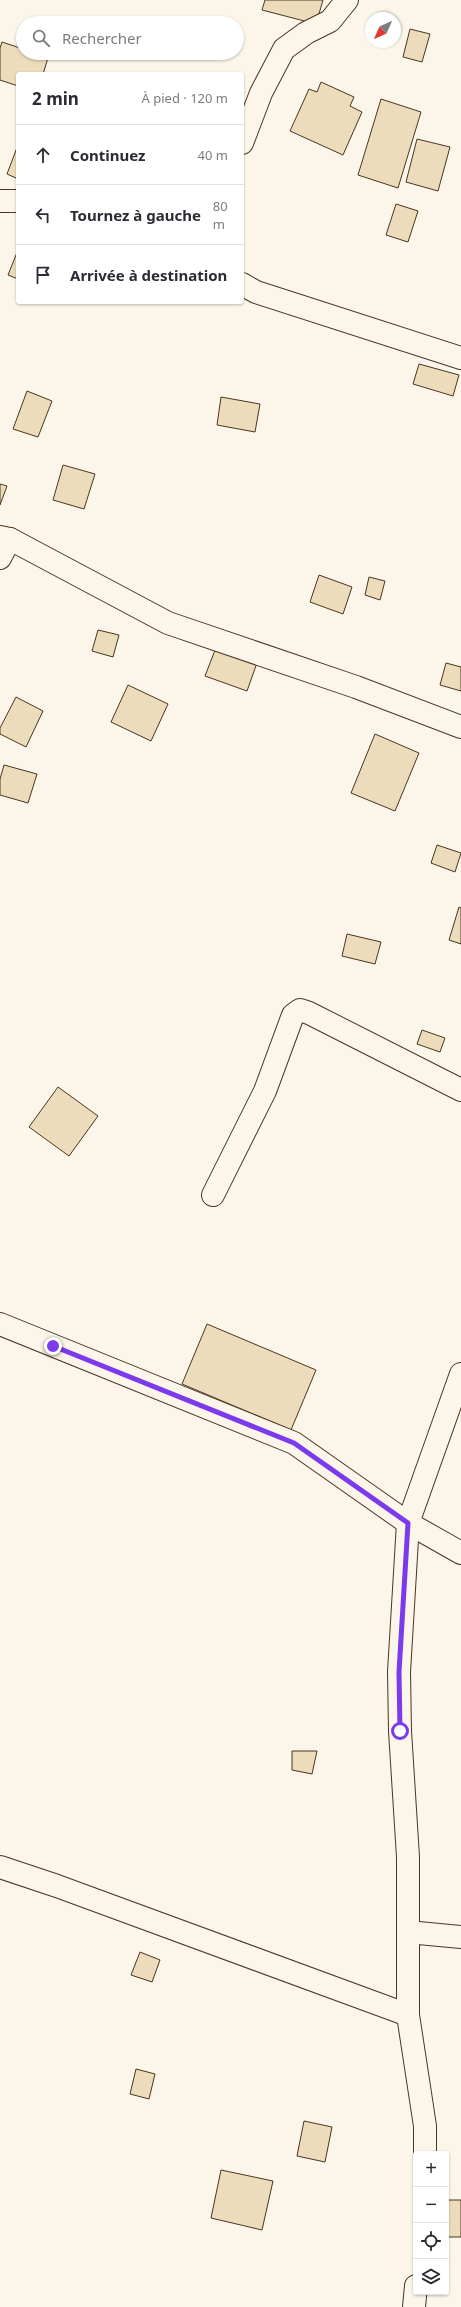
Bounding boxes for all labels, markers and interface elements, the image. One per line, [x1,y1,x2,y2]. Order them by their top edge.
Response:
north arrow [365,12,401,48]
search box [16,16,244,60]
icon: search [30,27,52,49]
text: Rechercher [62,28,142,48]
text: 2 min [32,87,79,110]
text: À pied · 120 m [142,89,228,107]
icon: ahead [32,144,54,166]
text: Continuez [70,145,145,165]
text: 40 m [198,146,228,164]
text: 80 m [213,197,228,233]
icon: left [32,204,54,226]
text: Tournez à gauche [70,205,201,225]
icon: arrive [32,264,54,286]
text: Arrivée à destination [70,265,227,285]
route end [44,1337,62,1355]
route start [391,1722,409,1740]
map controls [413,2151,449,2295]
button: + [413,2151,449,2187]
button: − [413,2187,449,2223]
button: locate [413,2223,449,2259]
button: layers [413,2259,449,2295]

